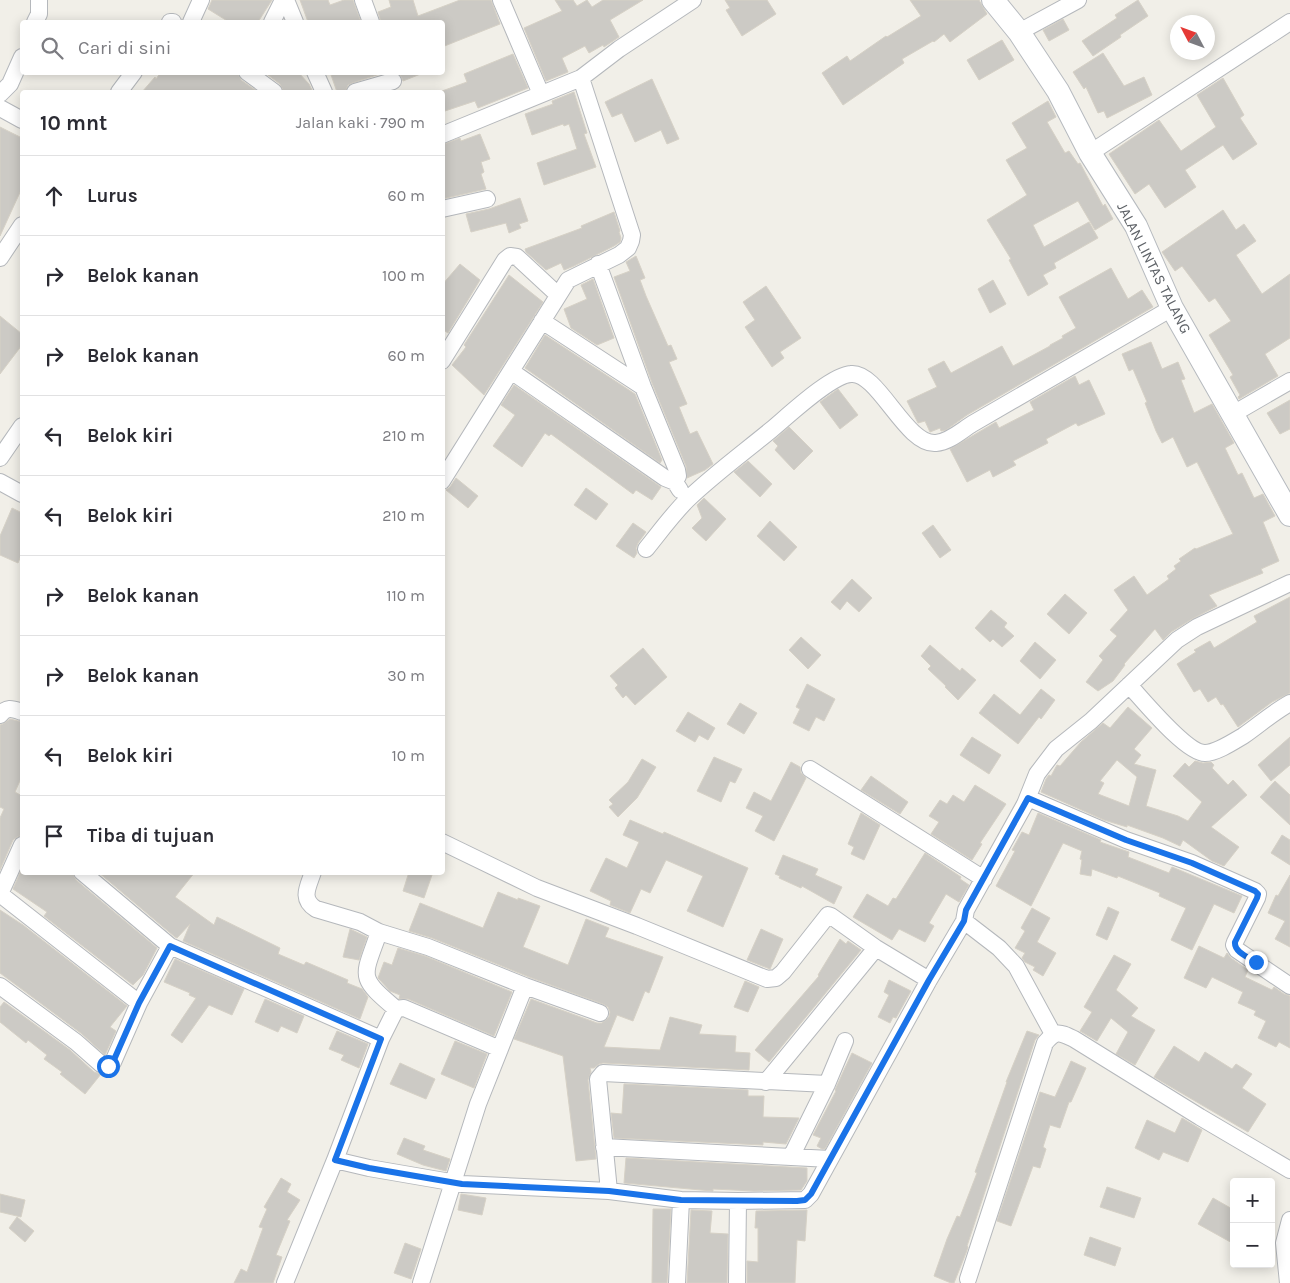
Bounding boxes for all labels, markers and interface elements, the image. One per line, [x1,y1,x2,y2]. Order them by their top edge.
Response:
north arrow [1170,15,1215,60]
search box [20,20,445,75]
icon: search [38,34,66,62]
text: Cari di sini [78,37,171,59]
text: 10 mnt [40,111,107,135]
text: Jalan kaki · 790 m [296,113,425,132]
icon: ahead [40,182,68,210]
text: Lurus [87,185,138,207]
text: 60 m [388,186,425,205]
street label: JALAN LINTAS TALANG [1113,199,1195,337]
icon: right [40,262,68,290]
text: Belok kanan [87,265,199,287]
text: 100 m [382,266,425,285]
icon: right [40,342,68,370]
text: Belok kanan [87,345,199,367]
text: 60 m [388,346,425,365]
icon: left [40,422,68,450]
text: Belok kiri [87,425,173,447]
text: 210 m [382,426,425,445]
icon: left [40,502,68,530]
text: Belok kiri [87,505,173,527]
text: 210 m [382,506,425,525]
icon: right [40,582,68,610]
text: Belok kanan [87,585,199,607]
text: 110 m [386,586,425,605]
icon: right [40,662,68,690]
text: Belok kanan [87,665,199,687]
text: 30 m [387,666,425,685]
icon: left [40,742,68,770]
text: Belok kiri [87,745,173,767]
text: 10 m [391,746,425,765]
icon: arrive [40,822,68,850]
text: Tiba di tujuan [87,825,214,847]
route end [1245,951,1268,974]
route start [97,1055,120,1078]
map controls [1230,1178,1275,1268]
button: + [1230,1178,1275,1223]
button: − [1230,1223,1275,1268]

